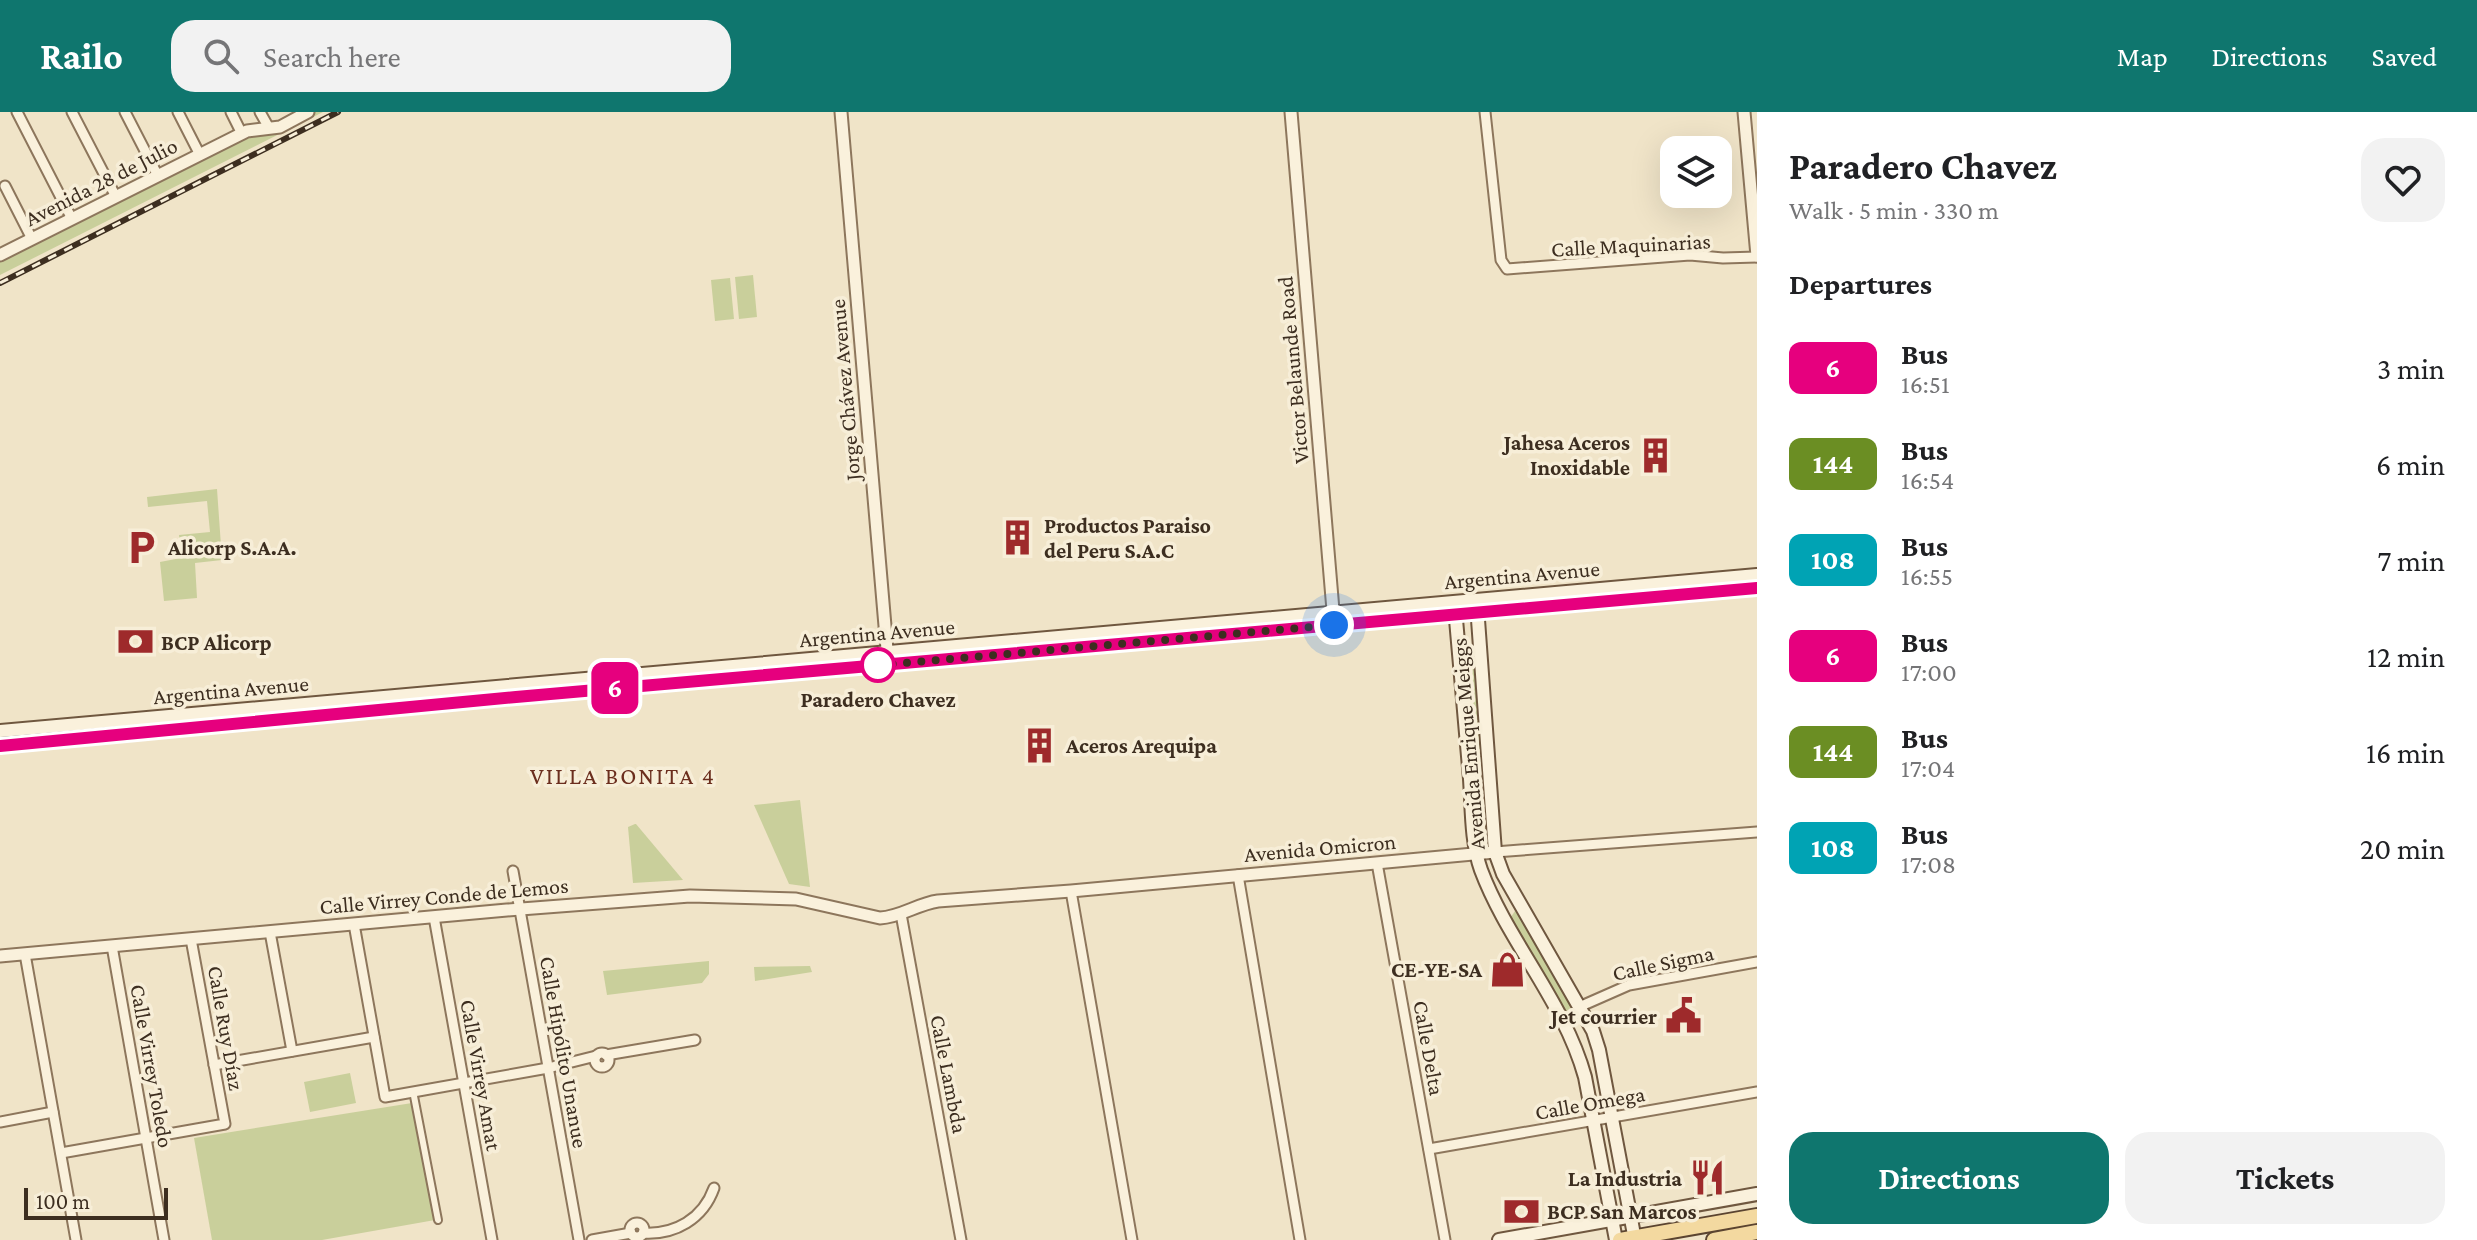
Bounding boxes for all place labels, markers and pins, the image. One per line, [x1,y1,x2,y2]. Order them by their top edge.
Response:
place label: Jahesa Aceros Inoxidable [1502,430,1630,480]
building icon: Jahesa Aceros Inoxidable [1637,436,1675,474]
place label: Productos Paraiso del Peru S.A.C [1044,513,1211,563]
building icon: Productos Paraiso del Peru S.A.C [999,519,1037,557]
parking icon: Alicorp S.A.A. [123,528,161,566]
place label: Alicorp S.A.A. [167,535,297,560]
bank icon: BCP Alicorp [116,623,154,661]
place label: BCP Alicorp [161,630,272,655]
marker: Paradero Chavez [861,648,895,682]
place label: Paradero Chavez [800,687,956,712]
building icon: Aceros Arequipa [1021,726,1059,764]
place label: Aceros Arequipa [1065,733,1217,758]
shop icon: CE-YE-SA [1489,950,1527,988]
place label: CE-YE-SA [1391,957,1483,982]
public building icon: Jet courrier [1664,997,1702,1035]
place label: Jet courrier [1549,1004,1657,1029]
restaurant icon: La Industria [1689,1159,1727,1197]
place label: La Industria [1568,1166,1682,1191]
bank icon: BCP San Marcos [1502,1192,1540,1230]
place label: BCP San Marcos [1547,1199,1697,1224]

